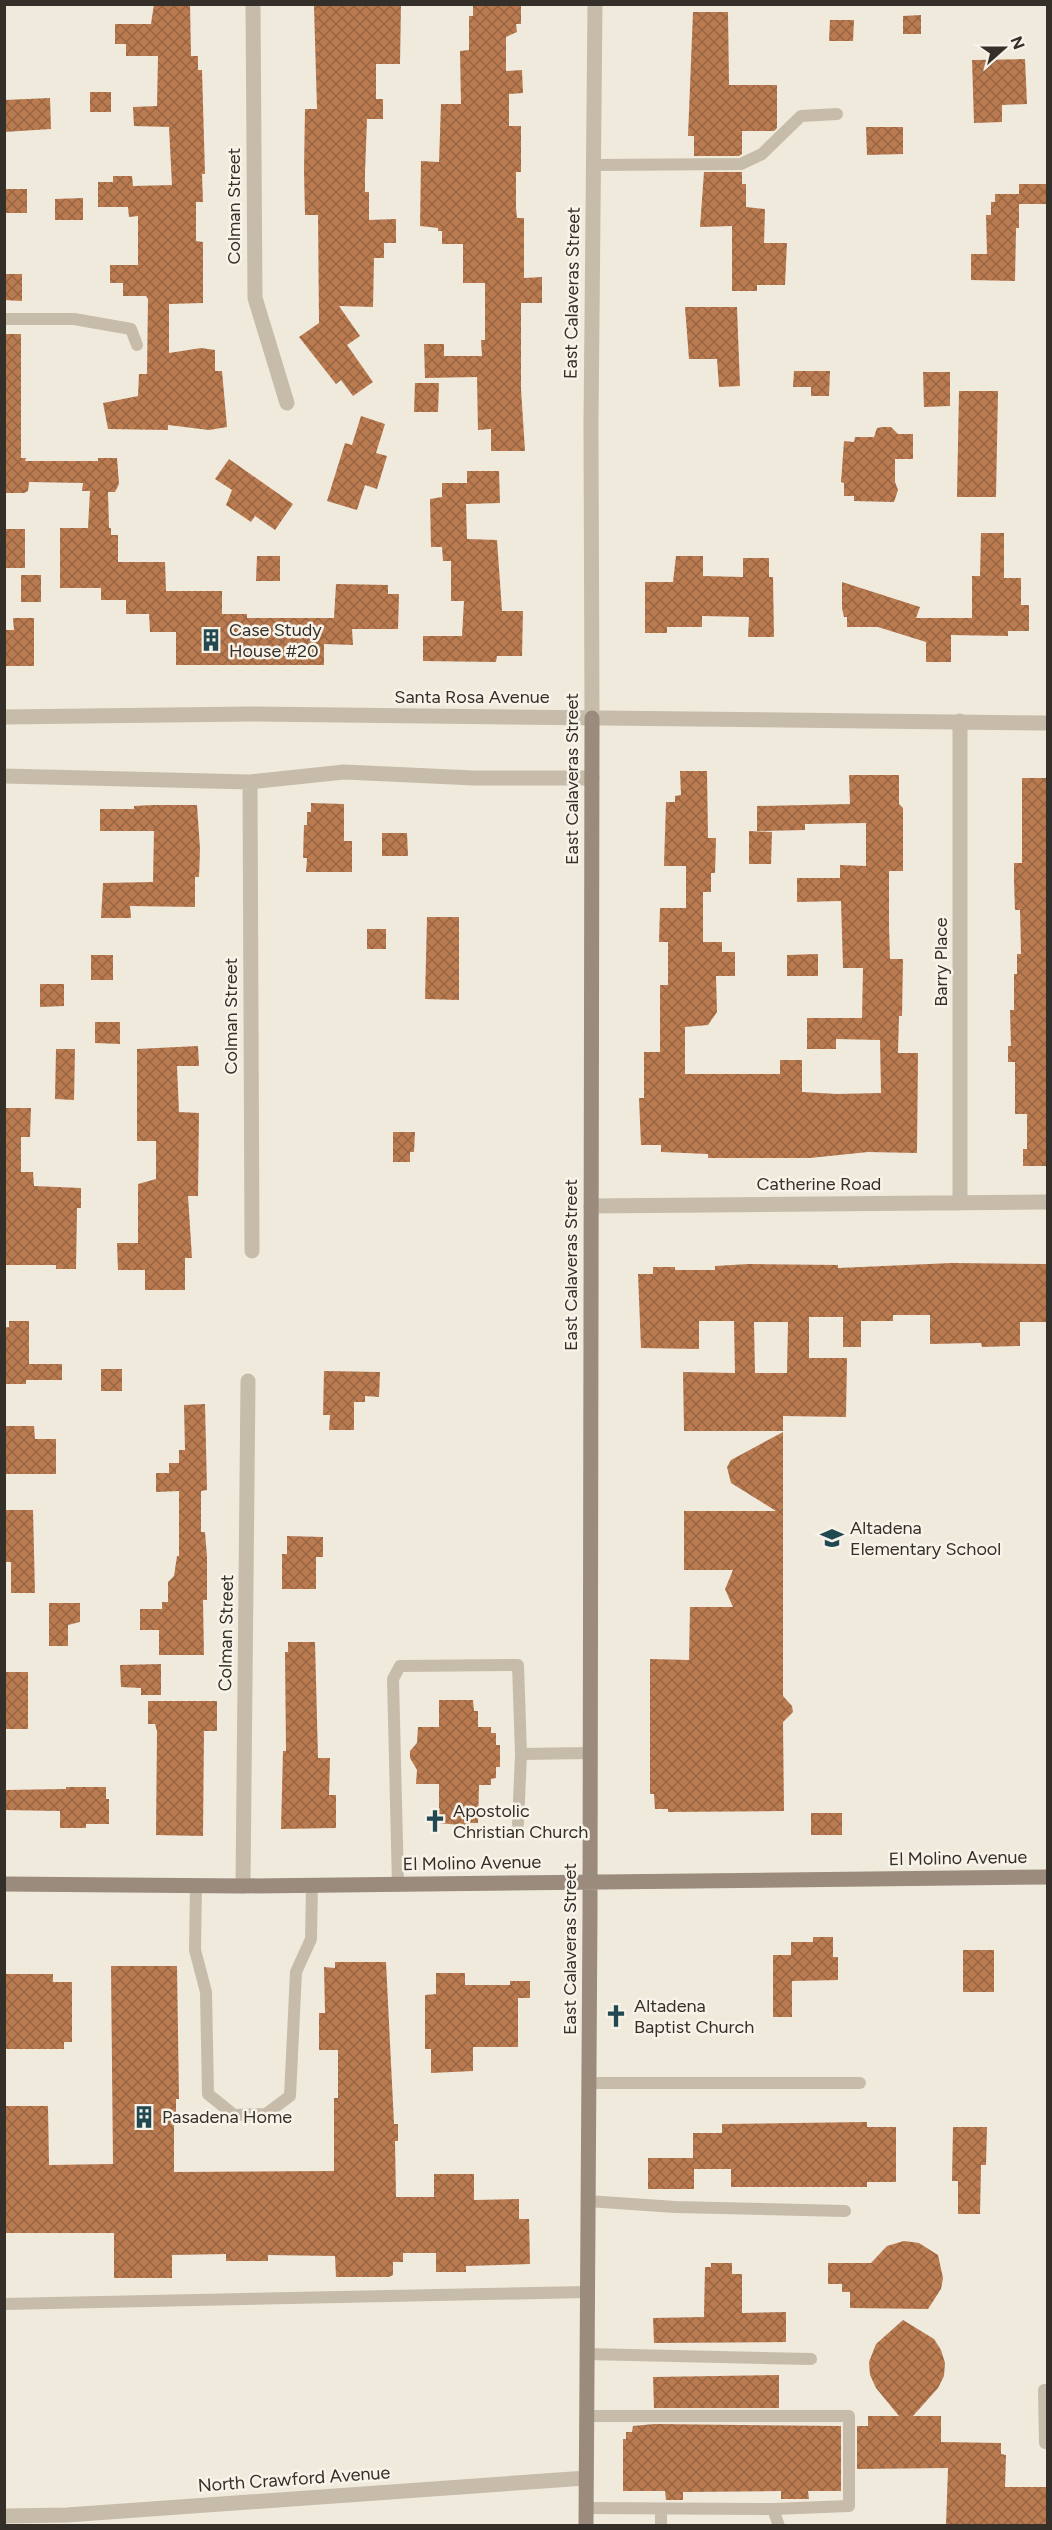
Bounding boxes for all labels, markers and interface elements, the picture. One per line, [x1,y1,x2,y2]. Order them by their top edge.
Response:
north arrow [974,18,1034,78]
text: N [1006,34,1029,52]
street label: Colman Street [223,147,245,264]
street label: East Calaveras Street [559,207,585,379]
place label: Case Study House #20 [229,619,322,662]
building icon: Case Study House #20 [198,627,224,653]
street label: Santa Rosa Avenue [394,686,550,708]
street label: East Calaveras Street [561,693,583,865]
street label: Barry Place [930,917,952,1007]
street label: Colman Street [220,957,242,1074]
street label: Catherine Road [757,1173,881,1195]
street label: East Calaveras Street [560,1179,582,1351]
place label: Altadena Elementary School [850,1517,1001,1560]
school or university icon: Altadena Elementary School [819,1525,845,1551]
street label: Colman Street [214,1574,238,1692]
place label: Apostolic Christian Church [453,1800,588,1843]
church icon: Apostolic Christian Church [422,1808,448,1834]
street label: El Molino Avenue [888,1846,1028,1870]
street label: El Molino Avenue [402,1851,542,1875]
street label: East Calaveras Street [559,1863,581,2035]
place label: Altadena Baptist Church [634,1995,754,2038]
church icon: Altadena Baptist Church [603,2003,629,2029]
building icon: Pasadena Home [131,2104,157,2130]
place label: Pasadena Home [162,2106,292,2128]
street label: North Crawford Avenue [197,2461,391,2497]

